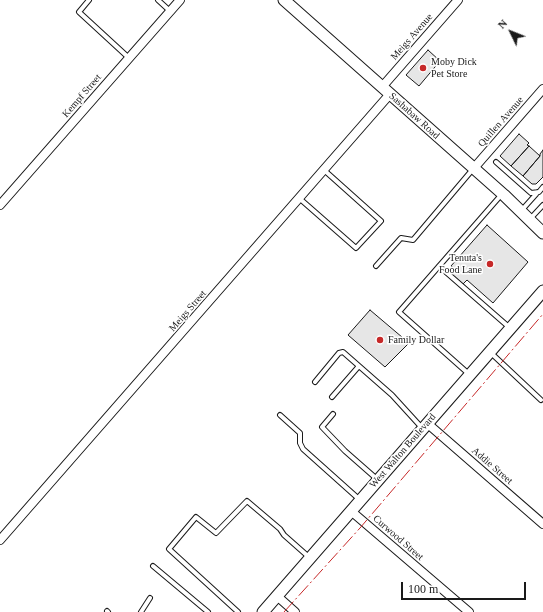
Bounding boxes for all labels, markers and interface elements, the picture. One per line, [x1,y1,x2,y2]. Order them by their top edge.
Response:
street label: Meigs Avenue [388,11,436,63]
north arrow [491,12,531,52]
text: N [495,17,509,31]
place label: Moby Dick Pet Store [431,56,477,80]
marker: Moby Dick Pet Store [418,63,428,73]
street label: Kempf Street [60,72,104,120]
street label: Sashabaw Road [386,90,442,142]
street label: Quillen Avenue [476,94,526,150]
place label: Tenuta's Food Lane [439,252,482,276]
marker: Tenuta's Food Lane [485,259,495,269]
street label: Meigs Street [167,288,209,334]
place label: Family Dollar [388,334,444,346]
marker: Family Dollar [375,335,385,345]
street label: West Walton Boulevard [367,411,439,491]
street label: Addie Street [469,445,515,487]
street label: Curwood Street [370,513,426,563]
scale bar [403,574,528,600]
text: 100 m [408,582,438,596]

